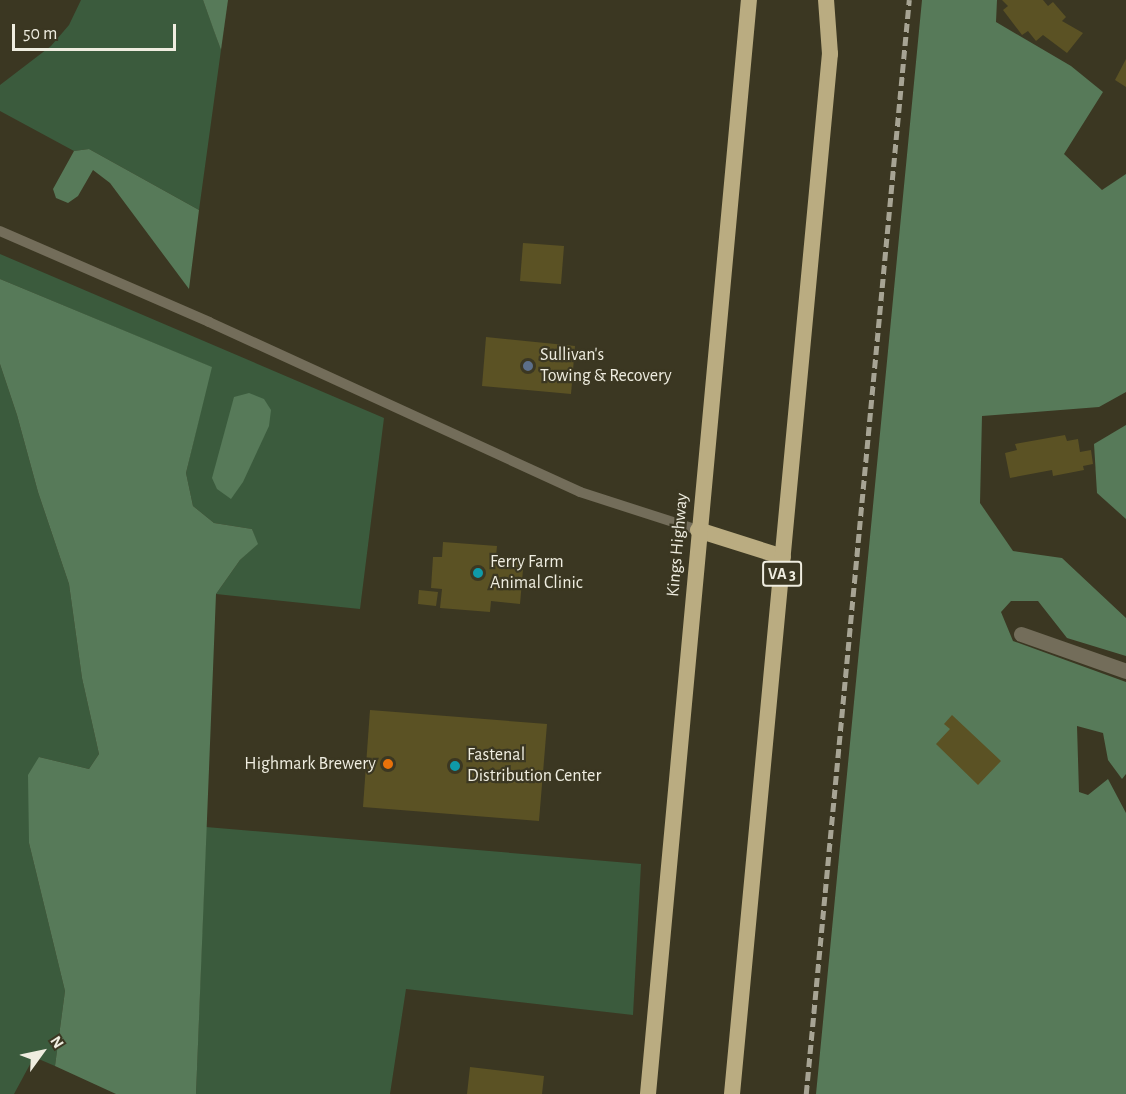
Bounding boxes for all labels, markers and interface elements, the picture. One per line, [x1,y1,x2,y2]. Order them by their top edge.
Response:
scale bar [15,12,178,50]
text: 50 m [23,25,57,43]
place label: Sullivan's Towing & Recovery [540,345,672,388]
marker: Sullivan's Towing & Recovery [521,359,535,373]
street label: Kings Highway [663,492,693,598]
place label: Ferry Farm Animal Clinic [490,552,583,594]
road number: VA 3 [761,561,803,587]
marker: Ferry Farm Animal Clinic [471,566,485,580]
place label: Fastenal Distribution Center [467,745,601,788]
place label: Highmark Brewery [244,753,376,775]
marker: Highmark Brewery [381,757,395,771]
marker: Fastenal Distribution Center [448,759,462,773]
north arrow [12,1022,72,1082]
text: N [47,1033,67,1051]

